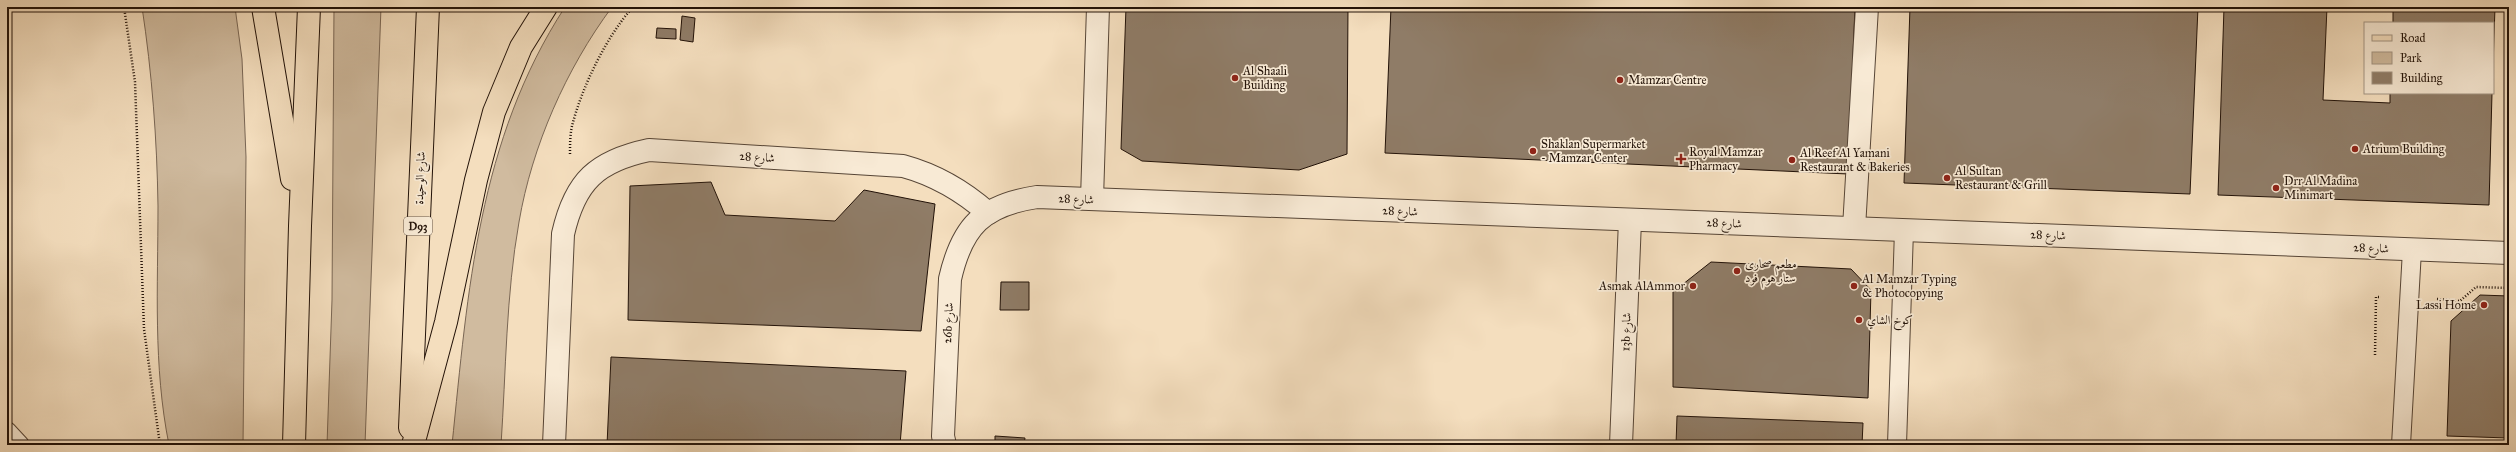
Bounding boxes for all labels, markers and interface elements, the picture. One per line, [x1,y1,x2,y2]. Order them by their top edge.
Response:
legend [2364,22,2494,94]
text: Road [2400,31,2426,45]
text: Park [2400,51,2422,65]
place label: Al Shaali Building [1242,64,1288,93]
text: Building [2400,71,2443,86]
marker: Al Shaali Building [1230,73,1240,83]
place label: Mamzar Centre [1628,73,1707,87]
marker: Mamzar Centre [1615,75,1625,85]
place label: Shaklan Supermarket - Mamzar Center [1541,137,1646,165]
place label: Atrium Building [2362,142,2445,157]
marker: Atrium Building [2350,144,2360,154]
place label: Royal Mamzar Pharmacy [1689,145,1763,173]
marker: Shaklan Supermarket - Mamzar Center [1528,146,1538,156]
place label: Al Reef Al Yamani Restaurant & Bakeries [1799,146,1910,174]
street label: شارع 28 [738,149,775,169]
street label: شارع الوحيدة [412,151,432,205]
marker: Royal Mamzar Pharmacy [1676,154,1686,164]
marker: Al Reef Al Yamani Restaurant & Bakeries [1787,155,1797,165]
place label: Al Sultan Restaurant & Grill [1954,164,2048,192]
marker: Al Sultan Restaurant & Grill [1942,173,1952,183]
place label: Drr Al Madina Minimart [2284,174,2358,202]
marker: Drr Al Madina Minimart [2271,183,2281,193]
street label: شارع 28 [1058,191,1094,211]
street label: شارع 28 [1382,203,1418,223]
street label: شارع 28 [1706,215,1742,235]
road number: D93 [404,217,432,235]
street label: شارع 28 [2030,227,2066,247]
street label: شارع 28 [2353,240,2389,260]
place label: مطعم صحارى ستار هوم فود [1745,257,1797,289]
marker: مطعم صحارى ستار هوم فود [1732,266,1742,276]
place label: Al Mamzar Typing & Photocopying [1861,272,1957,301]
place label: Asmak AlAmmor [1598,279,1685,293]
marker: Asmak AlAmmor [1688,281,1698,291]
marker: Al Mamzar Typing & Photocopying [1849,281,1859,291]
place label: Lassi Home [2416,298,2476,312]
marker: Lassi Home [2479,300,2489,310]
street label: 26b شارع [940,302,960,344]
street label: 13b شارع [1618,312,1638,352]
place label: كوخ الشاي [1867,313,1913,331]
marker: كوخ الشاي [1854,315,1864,325]

